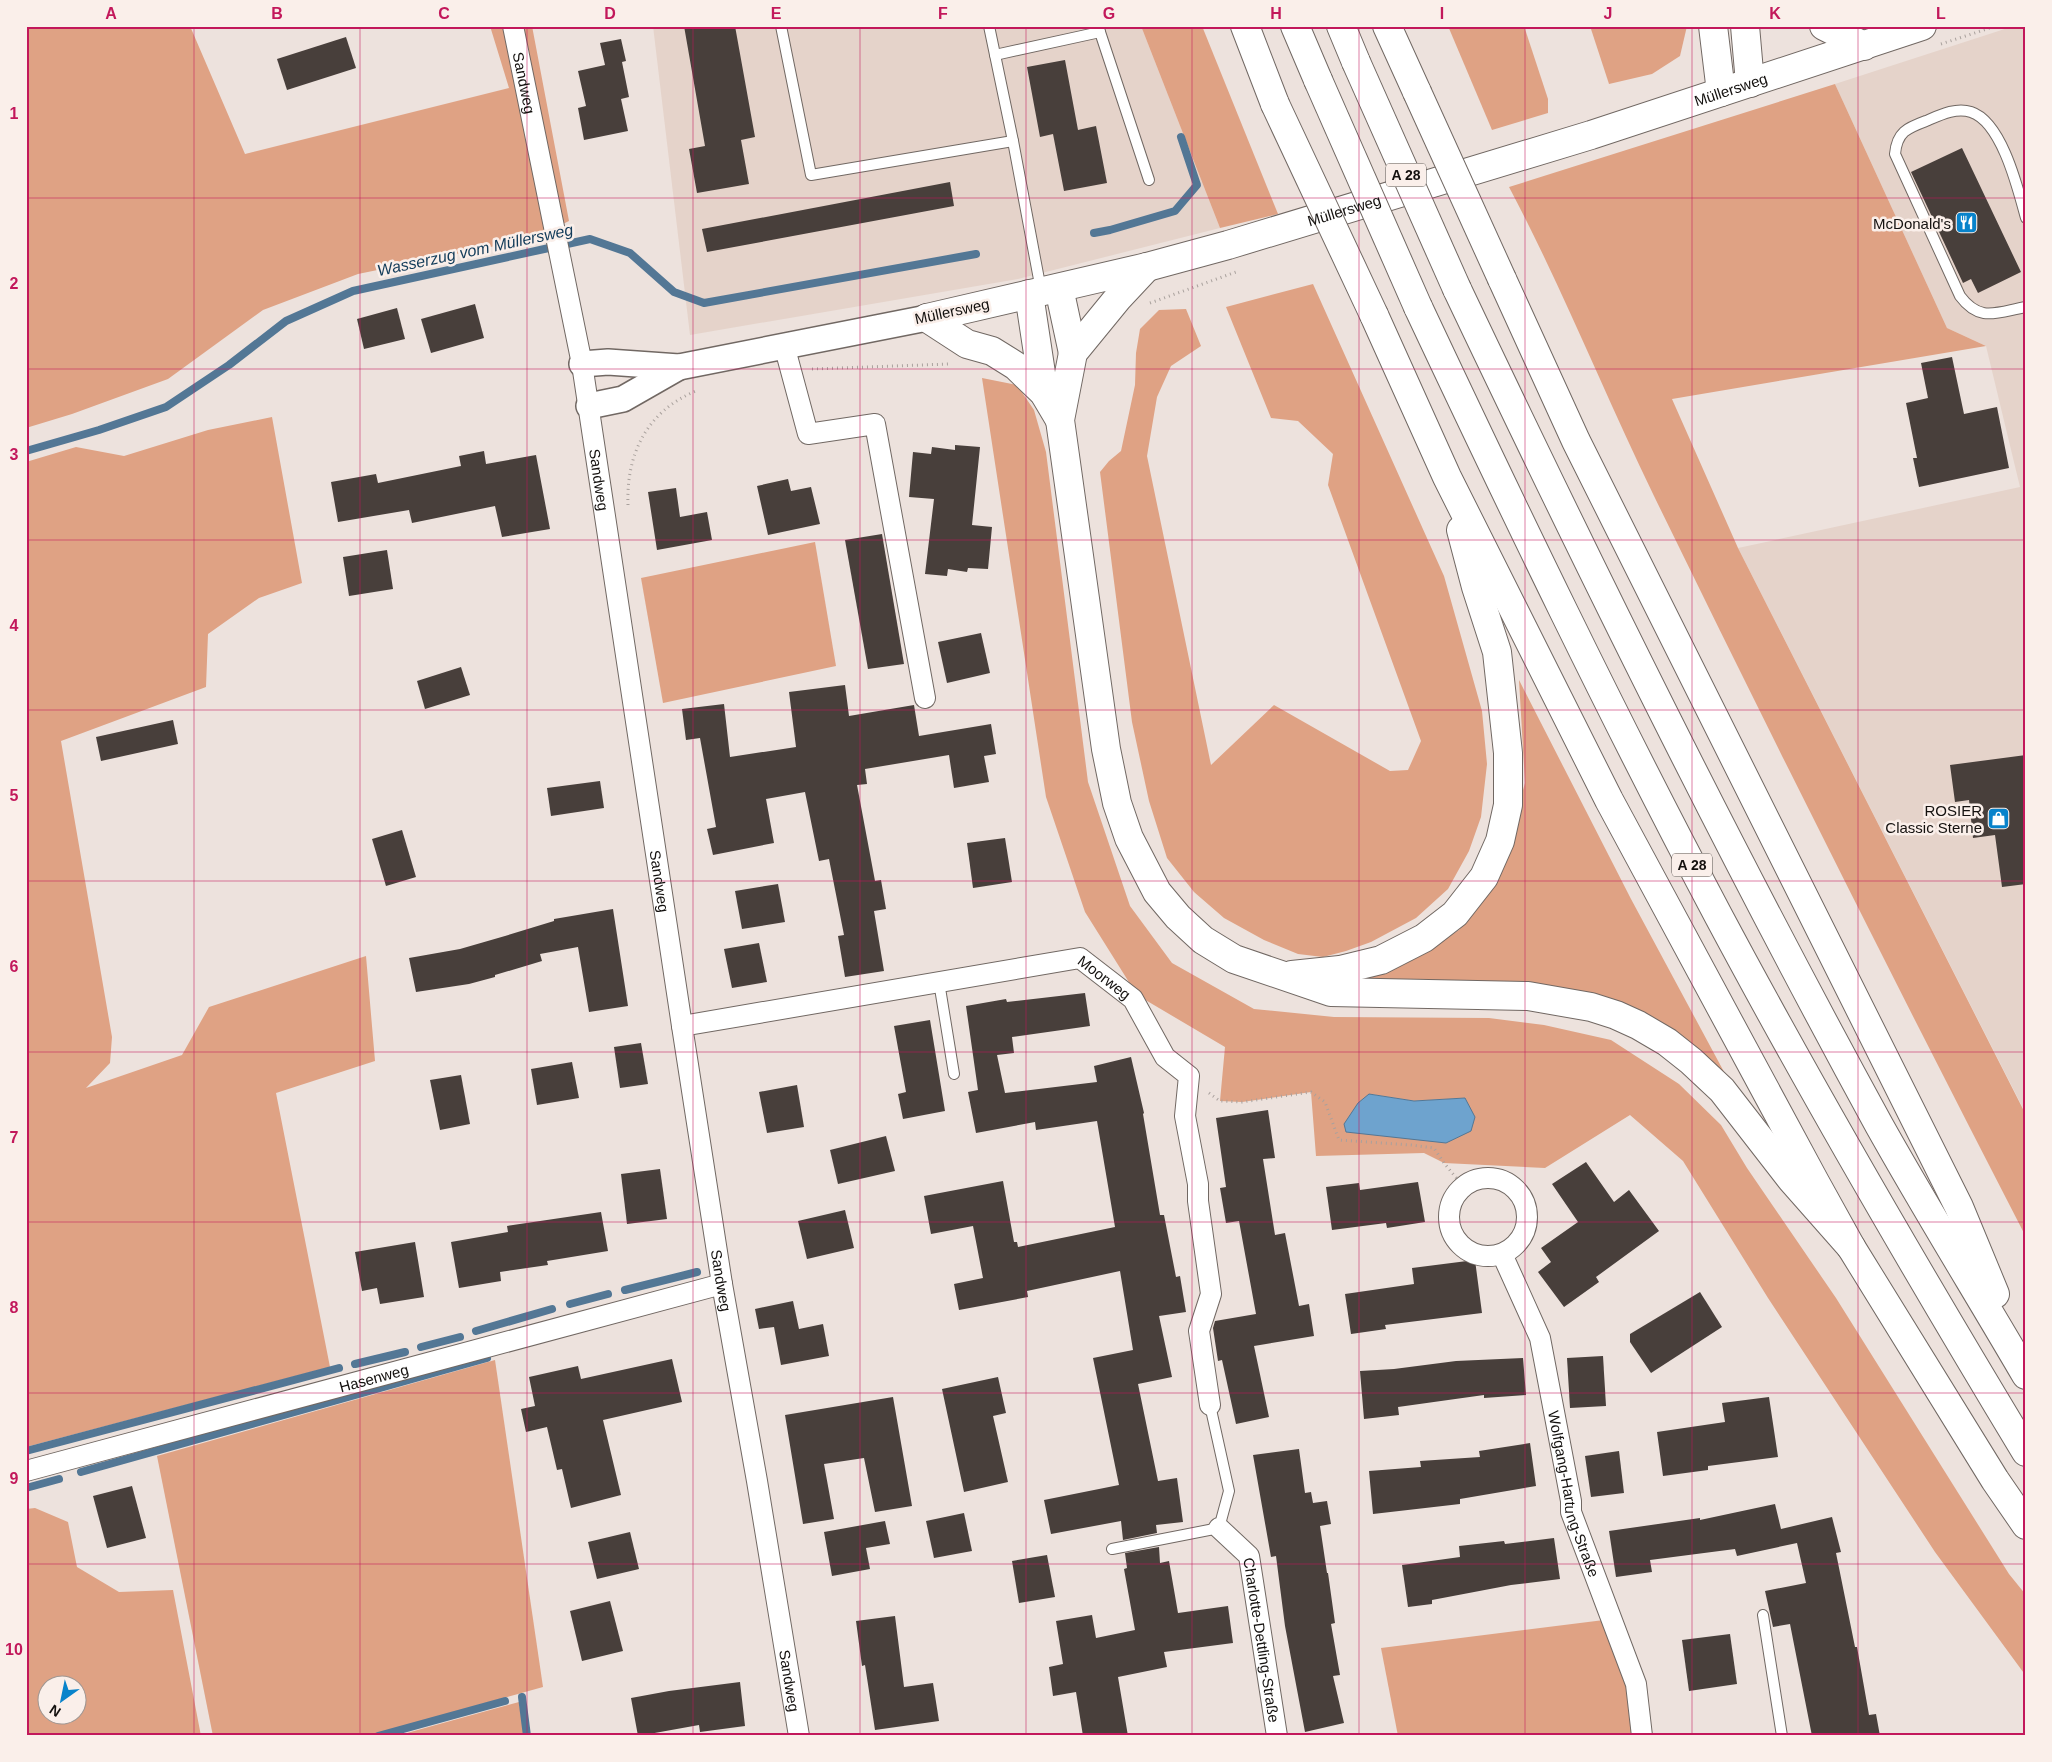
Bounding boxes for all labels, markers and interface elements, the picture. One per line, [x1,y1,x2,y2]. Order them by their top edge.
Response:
text: A [105,5,117,22]
text: B [271,5,283,22]
text: C [438,5,450,22]
text: D [604,5,616,22]
text: E [771,5,782,22]
text: F [938,5,948,22]
text: G [1103,5,1115,22]
text: H [1270,5,1282,22]
text: I [1440,5,1444,22]
text: J [1604,5,1612,22]
text: K [1769,5,1781,22]
text: L [1936,5,1946,22]
street label: Sandweg [510,50,539,115]
street label: Müllersweg [1692,69,1769,109]
text: 1 [10,105,19,122]
road number: A 28 [1386,164,1426,186]
street label: Müllersweg [1305,191,1383,229]
restaurant icon: McDonald's [1955,211,1979,235]
place label: McDonald's [1873,215,1951,232]
water label: Wasserzug vom Müllersweg [376,221,575,279]
text: 2 [10,275,19,292]
street label: Müllersweg [913,295,991,327]
text: 3 [10,446,19,463]
street label: Sandweg [586,448,613,512]
text: 4 [10,617,19,634]
text: 5 [10,787,19,804]
place label: ROSIER Classic Sterne [1885,802,1982,836]
shop icon: ROSIER Classic Sterne [1986,807,2010,831]
street label: Sandweg [647,849,673,913]
road number: A 28 [1672,854,1712,876]
street label: Moorweg [1075,952,1134,1003]
text: 6 [10,958,19,975]
text: 7 [10,1129,19,1146]
street label: Sandweg [708,1248,735,1313]
text: 8 [10,1299,19,1316]
street label: Hasenweg [337,1360,410,1395]
street label: Wolfgang-Hartung-Straße [1545,1409,1603,1579]
text: 9 [10,1470,19,1487]
street label: Charlotte-Dettling-Straße [1241,1556,1283,1724]
text: 10 [5,1641,23,1658]
street label: Sandweg [776,1648,803,1713]
north arrow [38,1674,88,1724]
text: N [46,1701,64,1720]

